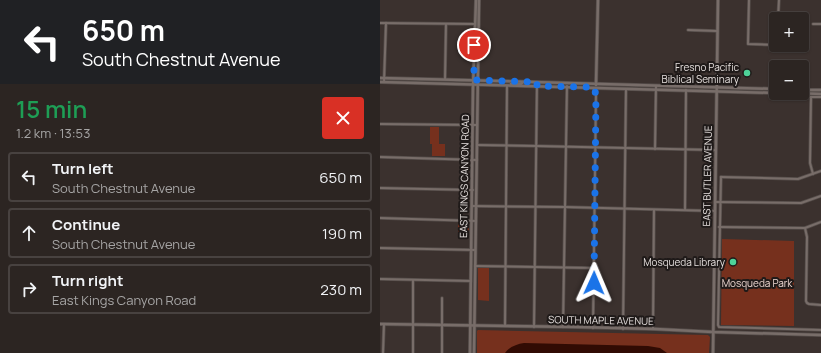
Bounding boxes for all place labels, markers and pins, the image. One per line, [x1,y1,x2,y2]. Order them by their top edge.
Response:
pin [457,28,491,62]
place label: Fresno Pacific Biblical Seminary [662,60,740,86]
marker: Fresno Pacific Biblical Seminary [742,68,752,78]
place label: Mosqueda Library [643,255,726,269]
marker: Mosqueda Library [728,257,738,267]

